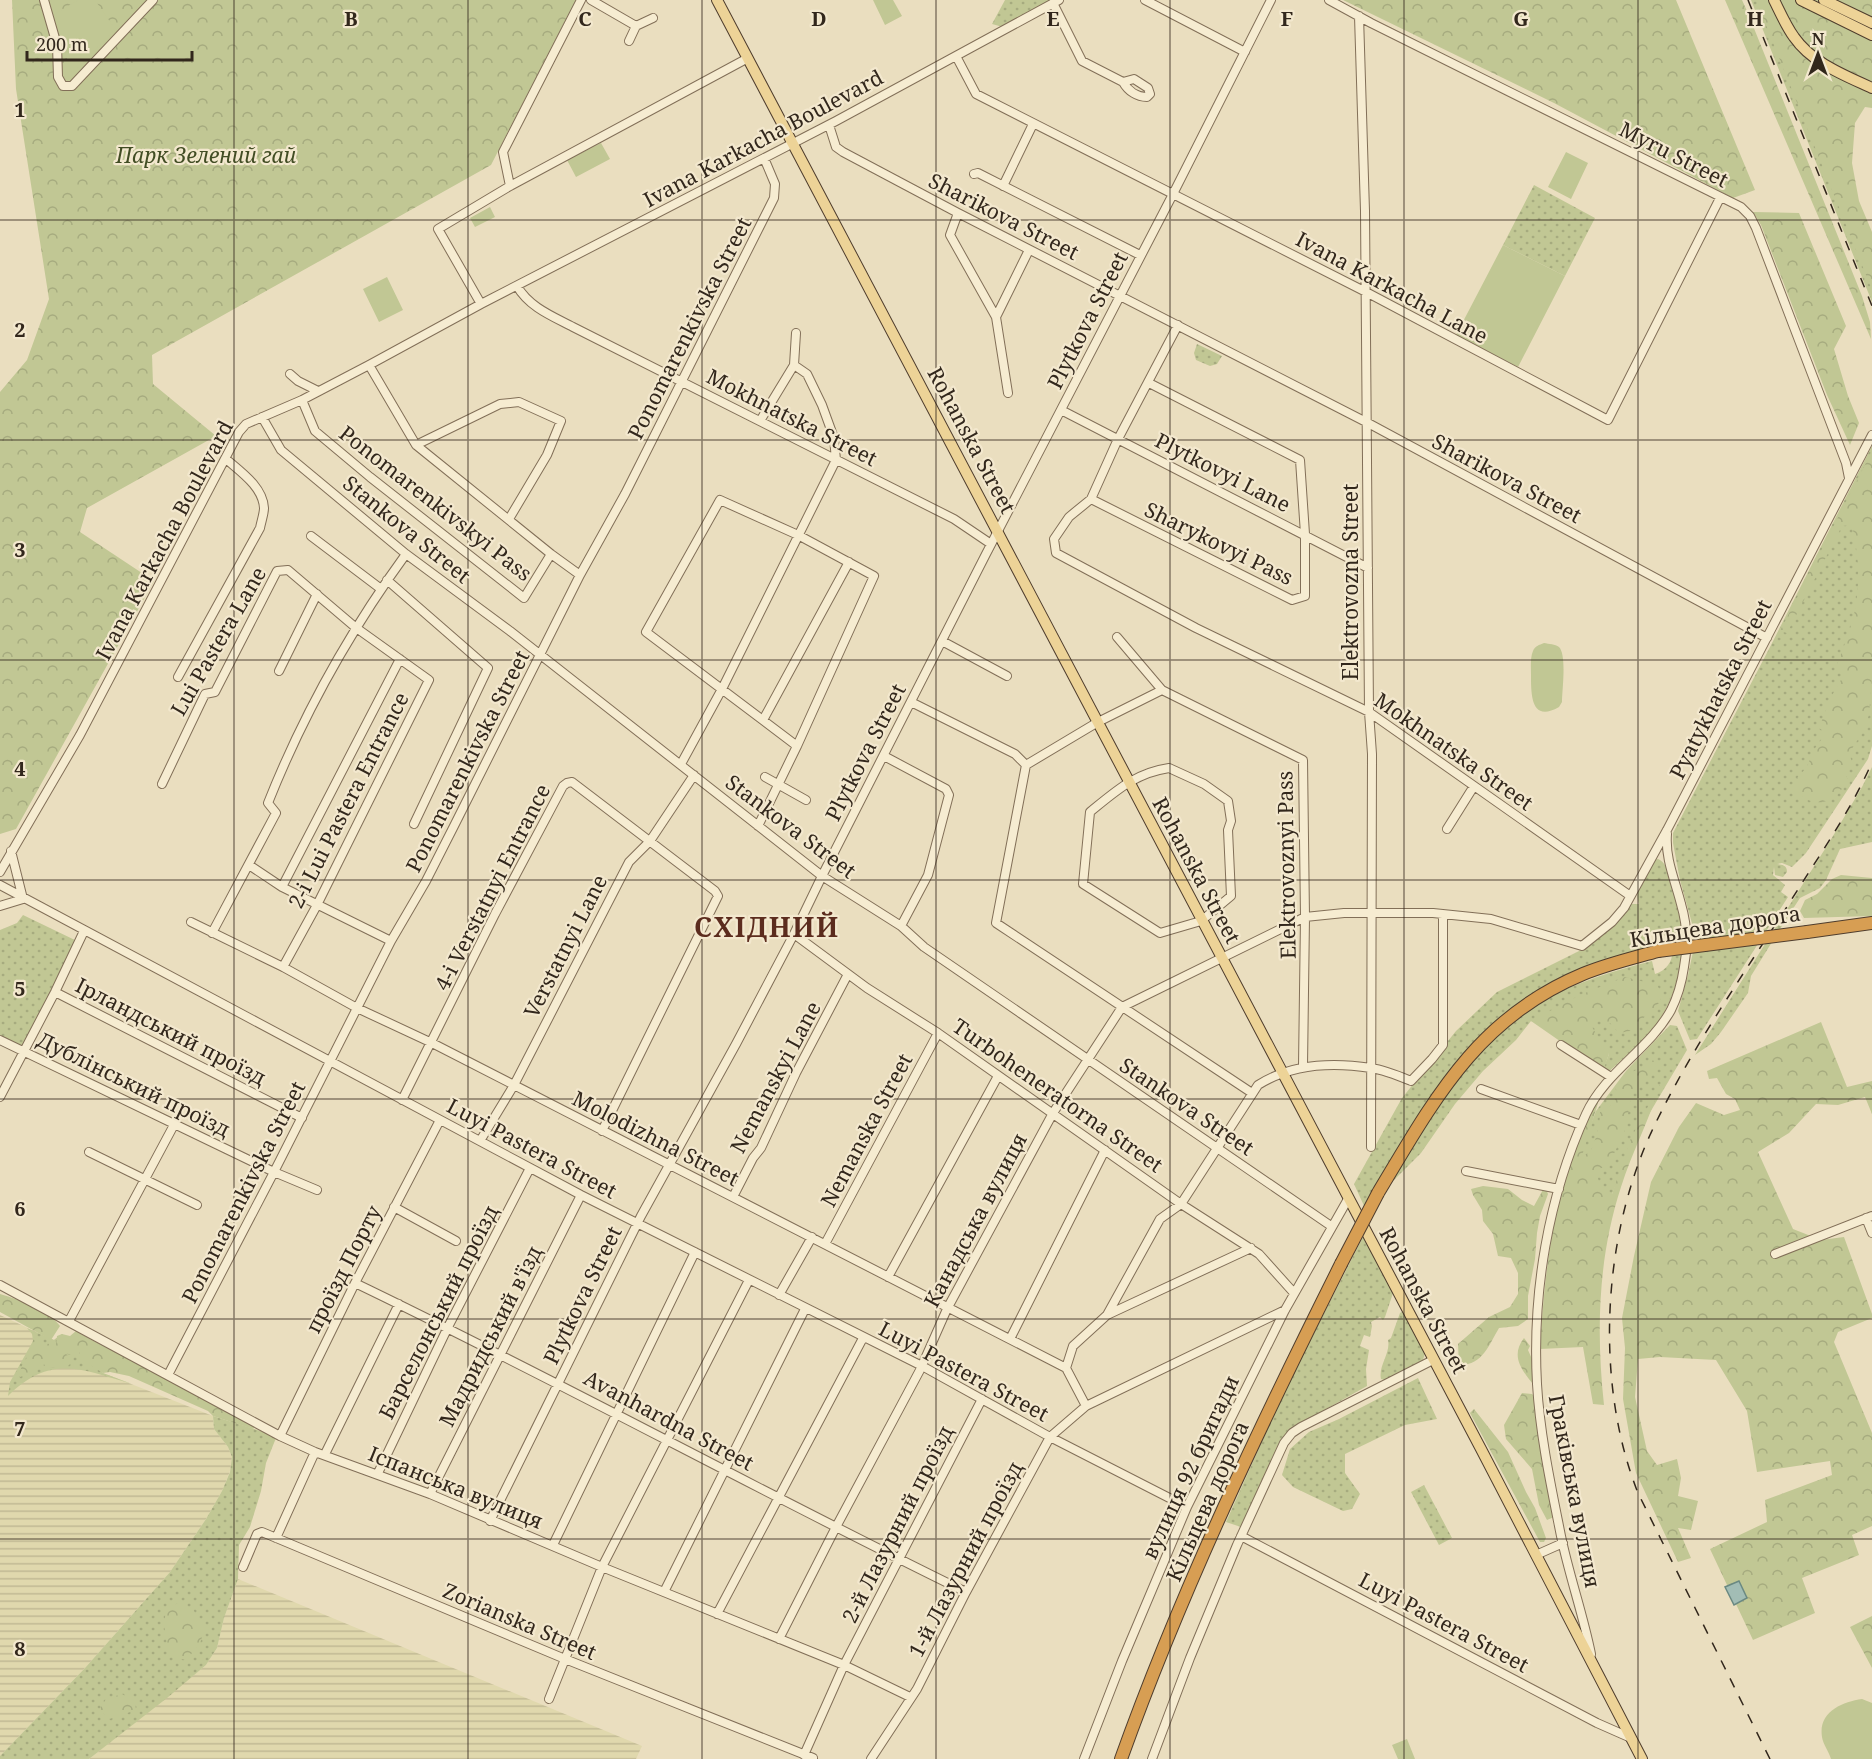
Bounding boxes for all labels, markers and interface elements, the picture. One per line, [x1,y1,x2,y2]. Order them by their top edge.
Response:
text: B [344,5,358,32]
text: C [578,5,592,32]
text: D [811,5,827,32]
text: E [1046,5,1060,32]
text: F [1281,5,1293,32]
text: G [1513,5,1529,32]
text: H [1747,5,1763,32]
scale bar [27,24,192,62]
north arrow [1788,24,1848,84]
text: N [1812,28,1825,50]
text: 200 m [36,32,88,56]
street label: Ivana Karkacha Boulevard [638,63,888,213]
text: 1 [14,96,26,123]
street label: Myru Street [1615,115,1733,193]
park label: Парк Зелений гай [115,141,297,169]
street label: Sharikova Street [924,166,1084,266]
street label: Ponomarenkivska Street [621,212,757,444]
street label: Ivana Karkacha Lane [1291,224,1493,350]
street label: Plytkova Street [1040,247,1134,393]
text: 2 [14,316,26,343]
street label: Mokhnatska Street [702,362,882,472]
street label: Rohanska Street [922,362,1022,518]
street label: Ivana Karkacha Boulevard [89,415,239,665]
street label: Ponomarenkivskyi Pass [334,419,538,587]
street label: Plytkovyi Lane [1151,426,1295,518]
street label: Sharikova Street [1428,427,1586,529]
street label: Stankova Street [337,469,477,589]
street label: Elektrovozna Street [1336,484,1364,680]
street label: Sharykovyi Pass [1140,495,1298,591]
text: 3 [14,536,26,563]
street label: Lui Pastera Lane [164,561,272,721]
street label: Pyatykhatska Street [1663,594,1777,784]
street label: Ponomarenkivska Street [399,645,535,877]
street label: Plytkova Street [818,679,912,825]
street label: Mokhnatska Street [1369,686,1539,816]
street label: 2-i Lui Pastera Entrance [281,687,415,913]
text: 4 [14,755,26,782]
street label: Stankova Street [720,768,862,884]
street label: Elektrovoznyi Pass [1270,771,1302,959]
street label: 4-i Verstatnyi Entrance [428,779,556,995]
street label: Rohanska Street [1147,792,1247,948]
street label: Verstatnyi Lane [517,870,613,1022]
street label: Кільцева дорога [1627,899,1803,953]
district label: СХІДНИЙ [694,908,840,945]
street label: Ірландський проїзд [71,971,271,1091]
text: 5 [14,975,26,1002]
street label: Nemanskyi Lane [723,996,827,1158]
street label: Turboheneratorna Street [947,1012,1169,1178]
street label: Дублінський проїзд [33,1025,235,1143]
street label: Nemanska Street [814,1048,918,1212]
street label: Stankova Street [1114,1051,1260,1161]
street label: Ponomarenkivska Street [175,1076,311,1308]
street label: Molodizhna Street [568,1084,744,1192]
street label: Luyi Pastera Street [442,1091,622,1205]
street label: Канадська вулиця [917,1128,1033,1312]
text: 6 [14,1195,26,1222]
street label: проїзд Порту [299,1200,387,1338]
street label: Барселонський проїзд [372,1200,504,1424]
street label: Plytkova Street [536,1221,628,1369]
street label: Rohanska Street [1374,1222,1474,1378]
street label: Мадридський в'їзд [432,1241,548,1431]
street label: Luyi Pastera Street [874,1314,1054,1428]
street label: Avanhardna Street [579,1363,759,1477]
street label: вулиця 92 бригади [1135,1371,1245,1563]
street label: Граківська вулиця [1543,1392,1607,1590]
text: 7 [14,1415,26,1442]
street label: Кільцева дорога [1159,1416,1255,1586]
street label: 2-й Лазурний проїзд [835,1421,959,1627]
street label: Іспанська вулиця [365,1439,547,1535]
street label: 1-й Лазурний проїзд [901,1456,1029,1662]
street label: Luyi Pastera Street [1354,1565,1534,1679]
street label: Zorianska Street [439,1576,601,1666]
text: 8 [14,1635,26,1662]

